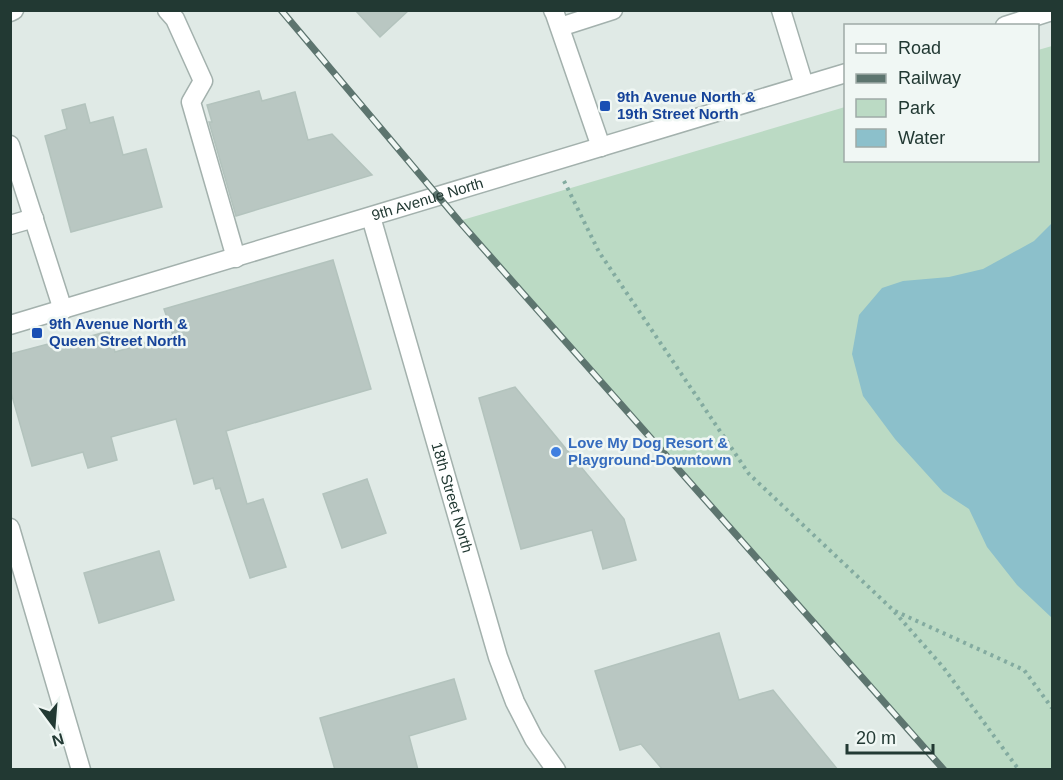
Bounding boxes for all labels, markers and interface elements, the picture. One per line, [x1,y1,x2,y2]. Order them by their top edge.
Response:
legend [844,24,1039,162]
text: Road [898,38,941,58]
text: Railway [898,68,961,88]
place label: 9th Avenue North & 19th Street North [617,88,756,122]
text: Park [898,98,936,118]
marker: 9th Avenue North & 19th Street North [598,99,612,113]
text: Water [898,128,945,148]
street label: 9th Avenue North [369,174,485,224]
place label: 9th Avenue North & Queen Street North [49,315,188,349]
marker: 9th Avenue North & Queen Street North [30,326,44,340]
place label: Love My Dog Resort & Playground-Downtown [568,434,731,468]
street label: 18th Street North [428,440,476,555]
marker: Love My Dog Resort & Playground-Downtown [549,445,563,459]
north arrow [24,696,84,756]
scale bar [847,717,932,755]
text: 20 m [856,728,896,748]
text: N [50,730,66,750]

